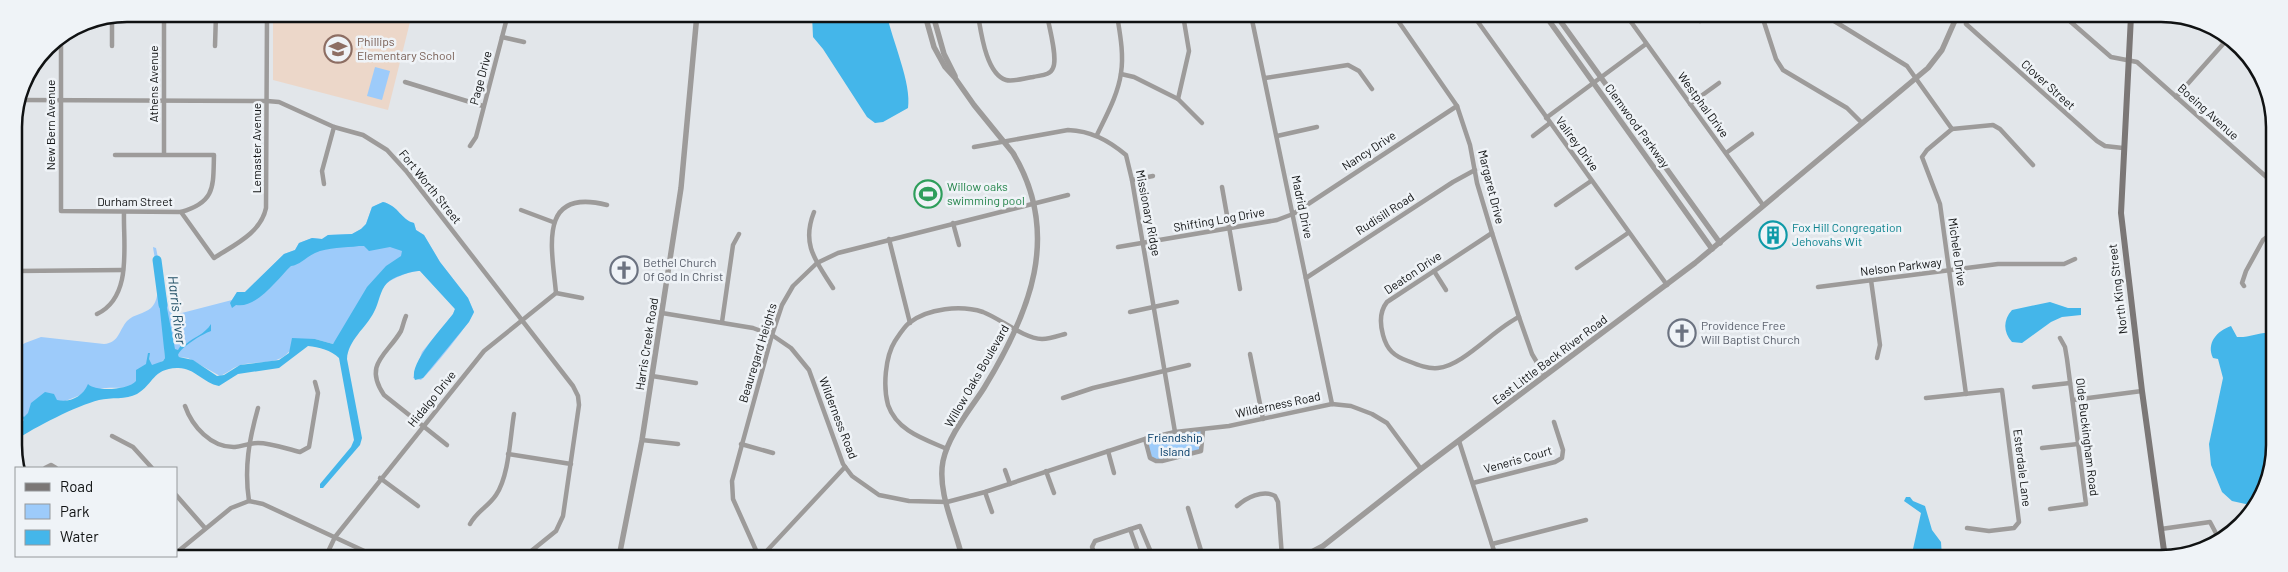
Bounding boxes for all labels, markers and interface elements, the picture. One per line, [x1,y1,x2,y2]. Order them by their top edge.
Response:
school or university icon: Phillips Elementary School [323,34,353,64]
place label: Phillips Elementary School [357,34,455,62]
street label: Athens Avenue [146,45,160,123]
street label: Page Drive [466,49,494,106]
street label: Clover Street [2019,56,2079,112]
street label: Westphal Drive [1675,69,1732,140]
street label: New Bern Avenue [43,80,57,170]
street label: Boeing Avenue [2175,80,2242,142]
street label: Clemwood Parkway [1603,81,1673,171]
street label: Lemaster Avenue [249,103,263,193]
street label: Valirey Drive [1553,114,1602,173]
street label: Nancy Drive [1339,128,1398,173]
street label: Fort Worth Street [397,147,465,226]
street label: Margaret Drive [1476,148,1508,225]
street label: Missionary Ridge [1134,168,1164,257]
street label: Madrid Drive [1289,174,1317,240]
sports icon: Willow oaks swimming pool [913,179,943,209]
place label: Willow oaks swimming pool [947,179,1025,207]
street label: Rudisill Road [1353,189,1416,237]
street label: Durham Street [97,194,173,208]
street label: Shifting Log Drive [1172,204,1266,234]
street label: Michele Drive [1946,217,1970,287]
building icon: Fox Hill Congregation Jehovahs Wit [1758,220,1788,250]
place label: Fox Hill Congregation Jehovahs Wit [1792,220,1902,248]
street label: North King Street [2105,243,2129,335]
street label: Deaton Drive [1381,248,1444,296]
street label: Nelson Parkway [1859,254,1943,278]
church icon: Bethel Church Of God In Christ [609,255,639,285]
place label: Bethel Church Of God In Christ [643,255,723,283]
water label: Harris River [165,275,190,346]
street label: Harris Creek Road [632,297,660,391]
street label: Beauregard Heights [735,301,779,404]
street label: East Little Back River Road [1489,312,1609,407]
church icon: Providence Free Will Baptist Church [1667,318,1697,348]
place label: Providence Free Will Baptist Church [1701,318,1800,346]
street label: Willow Oaks Boulevard [941,322,1011,429]
street label: Hidalgo Drive [404,367,458,429]
street label: Wilderness Road [817,375,861,461]
street label: Olde Buckingham Road [2074,377,2102,497]
street label: Wilderness Road [1234,388,1322,420]
street label: Esterdale Lane [2011,428,2035,507]
park label: Friendship Island [1147,430,1203,458]
street label: Veneris Court [1482,443,1553,475]
legend [15,467,178,557]
text: Road [60,477,93,495]
text: Park [60,502,90,520]
text: Water [60,527,99,545]

